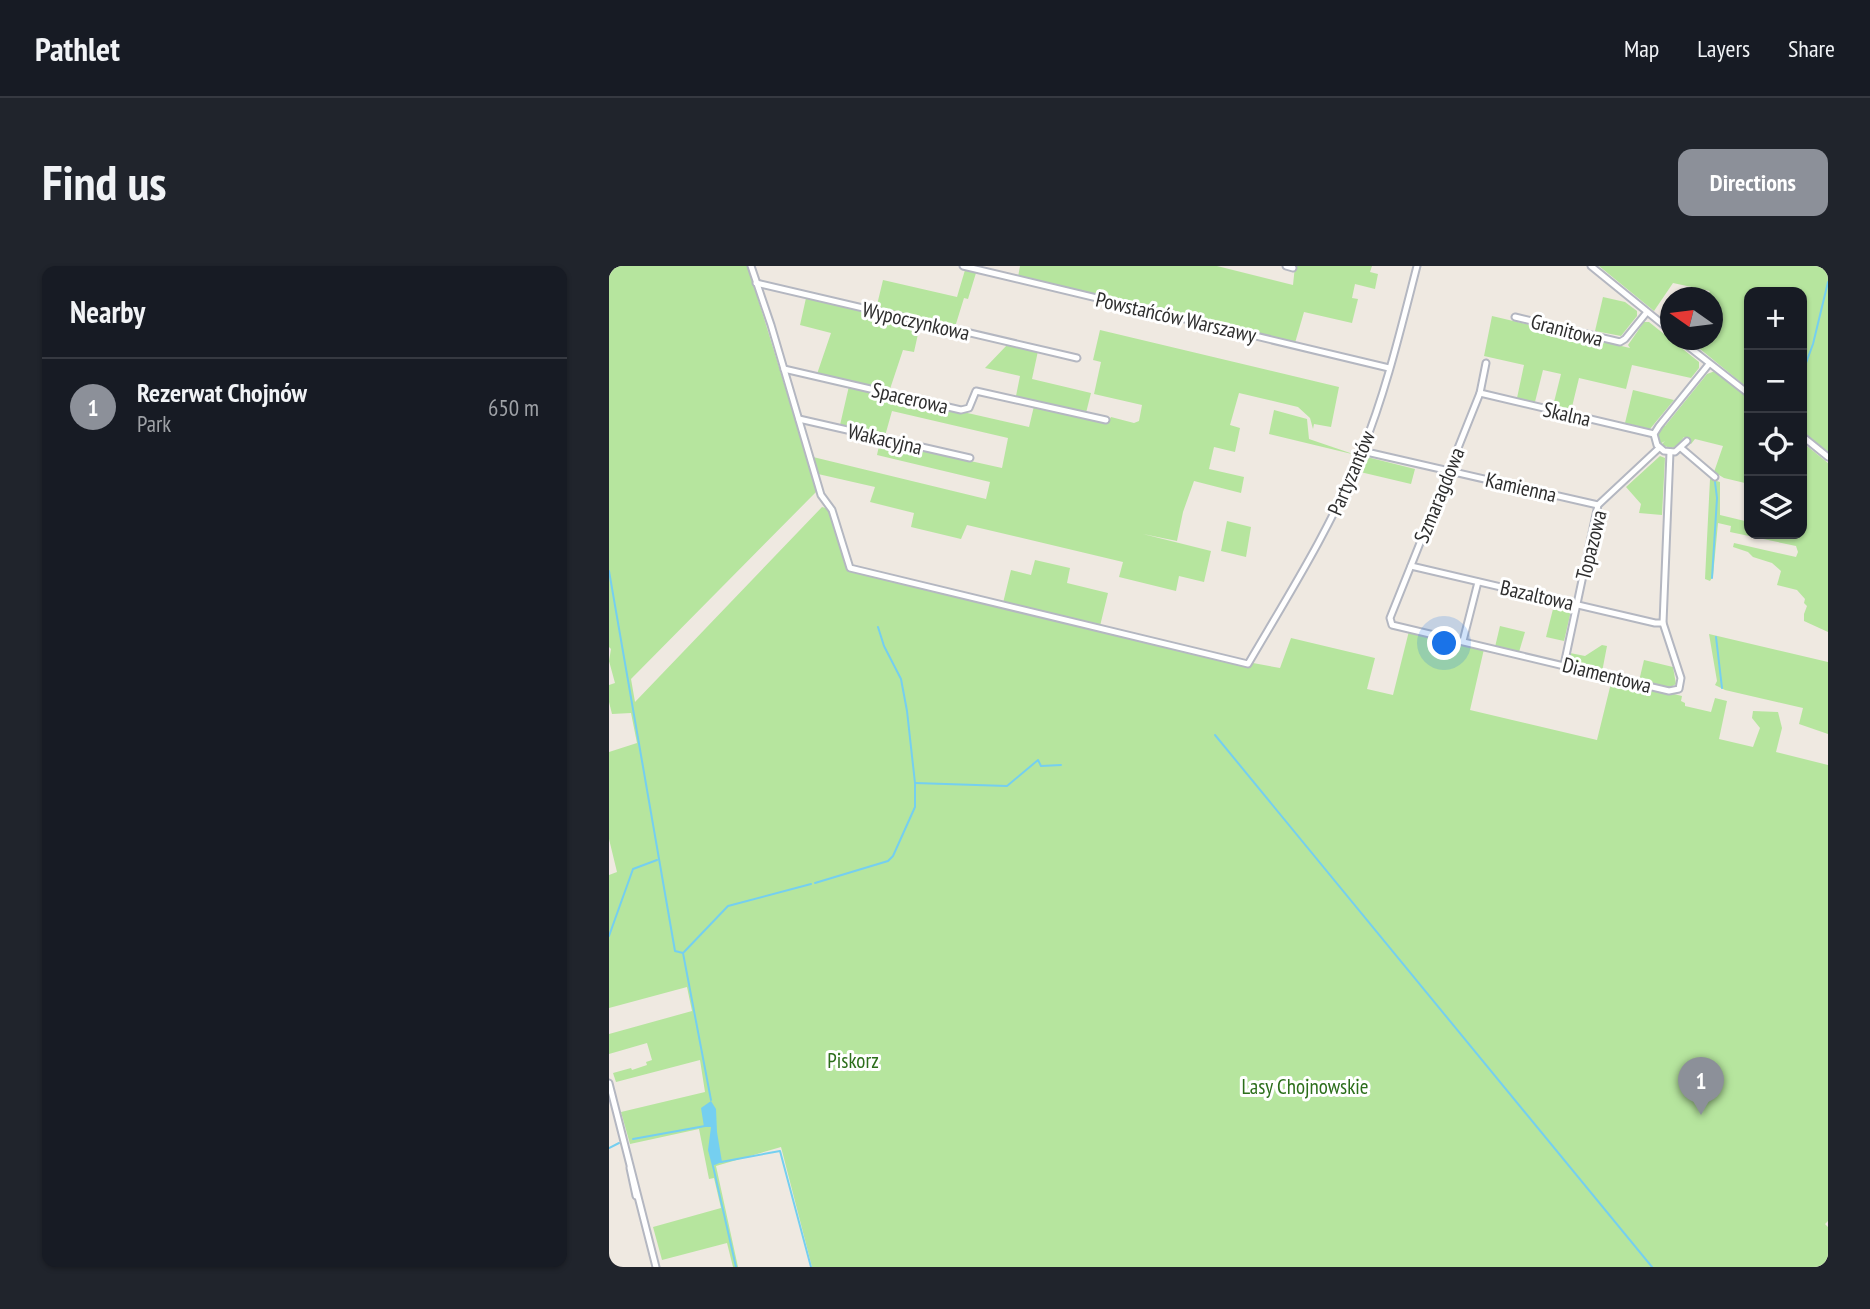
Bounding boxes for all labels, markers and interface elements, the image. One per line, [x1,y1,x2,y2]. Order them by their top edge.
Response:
text: Pathlet [35,27,120,70]
text: Map [1624,33,1659,64]
text: Layers [1697,33,1750,64]
text: Share [1788,33,1835,64]
button: Directions [1678,149,1828,216]
text: Find us [42,150,166,214]
street label: Powstańców Warszawy [1093,285,1259,349]
north arrow [1660,287,1723,350]
map controls [1744,287,1807,539]
button: + [1744,287,1807,350]
text: Nearby [70,292,145,331]
street label: Wypoczynkowa [860,296,972,346]
street label: Granitowa [1528,307,1606,353]
button: − [1744,350,1807,413]
text: Rezerwat Chojnów [137,376,307,409]
street label: Spacerowa [869,376,951,420]
text: 1 [88,393,99,422]
text: 650 m [488,393,539,422]
street label: Skalna [1541,395,1593,433]
text: Park [137,409,171,438]
button: locate [1744,413,1807,476]
street label: Wakacyjna [845,417,925,461]
street label: Partyzantów [1321,426,1381,519]
street label: Szmaragdowa [1408,443,1470,547]
street label: Kamienna [1483,466,1559,508]
button: layers [1744,476,1807,539]
street label: Topazowa [1569,507,1613,583]
street label: Bazaltowa [1498,573,1576,617]
your location [1427,626,1461,660]
street label: Diamentowa [1560,651,1654,699]
park label: Piskorz [827,1047,879,1074]
pin: 1 [1678,1057,1724,1115]
park label: Lasy Chojnowskie [1241,1073,1369,1100]

